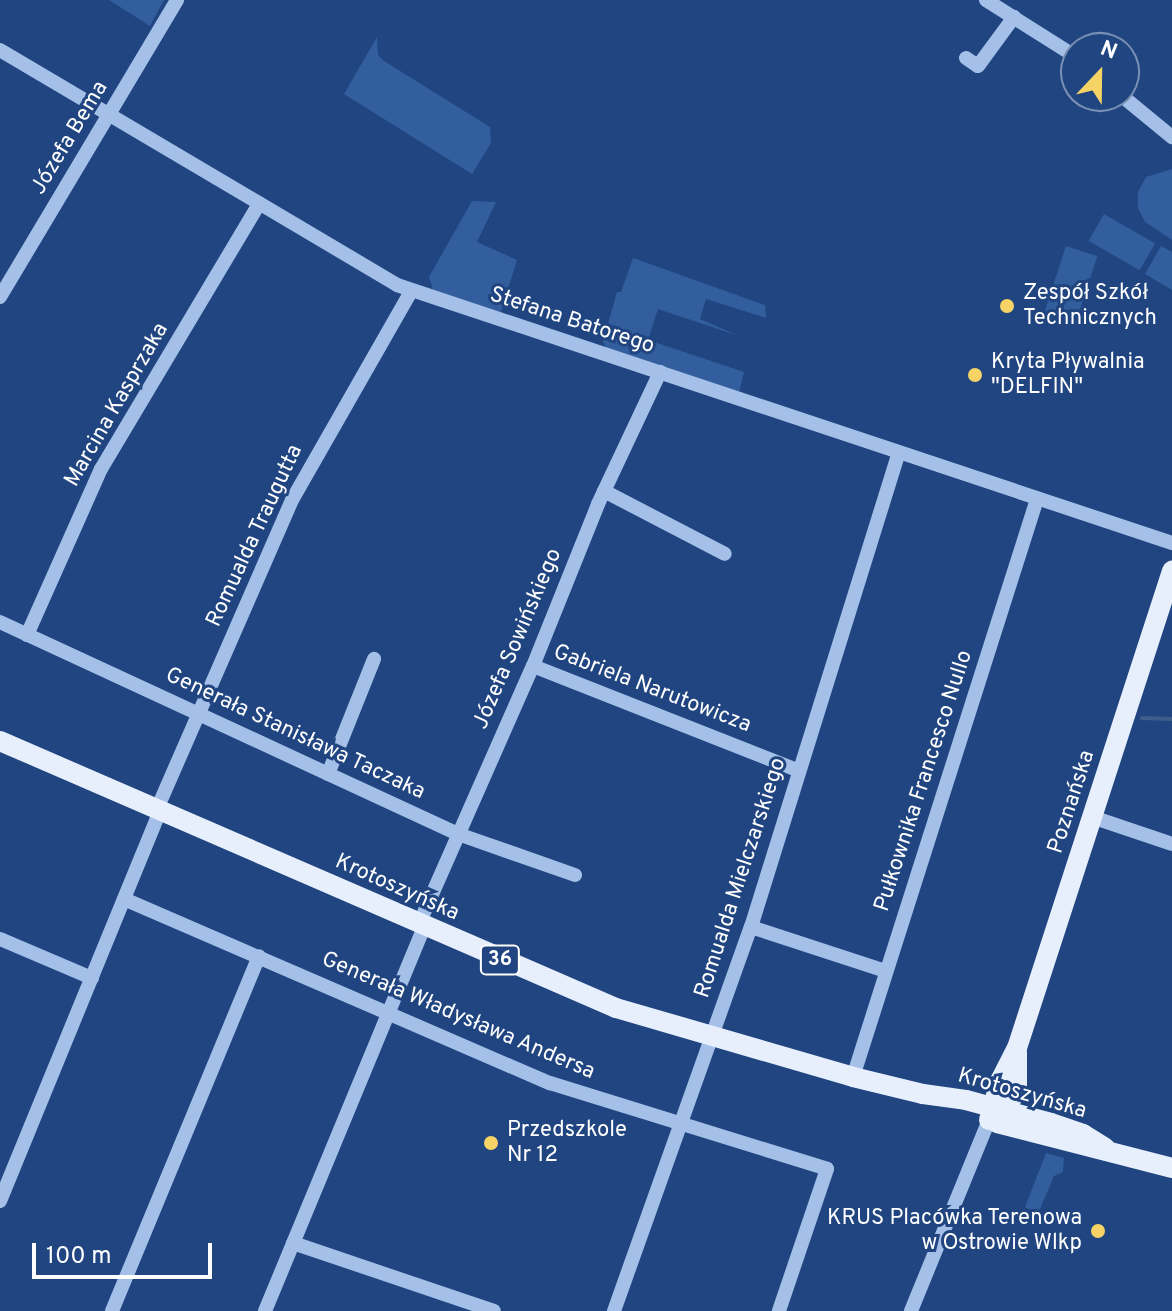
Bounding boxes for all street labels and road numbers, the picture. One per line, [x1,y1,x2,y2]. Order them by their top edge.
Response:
street label: Józefa Bema [26,77,114,199]
street label: Stefana Batorego [486,282,658,360]
street label: Marcina Kasprzaka [59,318,175,492]
street label: Romualda Traugutta [201,440,309,632]
street label: Józefa Sowińskiego [468,545,568,733]
street label: Gabriela Narutowicza [549,639,755,739]
street label: Pułkownika Francesco Nullo [869,647,979,915]
street label: Generała Stanisława Taczaka [161,662,429,806]
street label: Poznańska [1043,747,1101,857]
street label: Romualda Mielczarskiego [690,754,792,1002]
street label: Krotoszyńska [331,849,463,927]
road number: 36 [478,944,522,976]
street label: Generała Władysława Andersa [317,946,599,1086]
street label: Krotoszyńska [954,1063,1090,1125]

